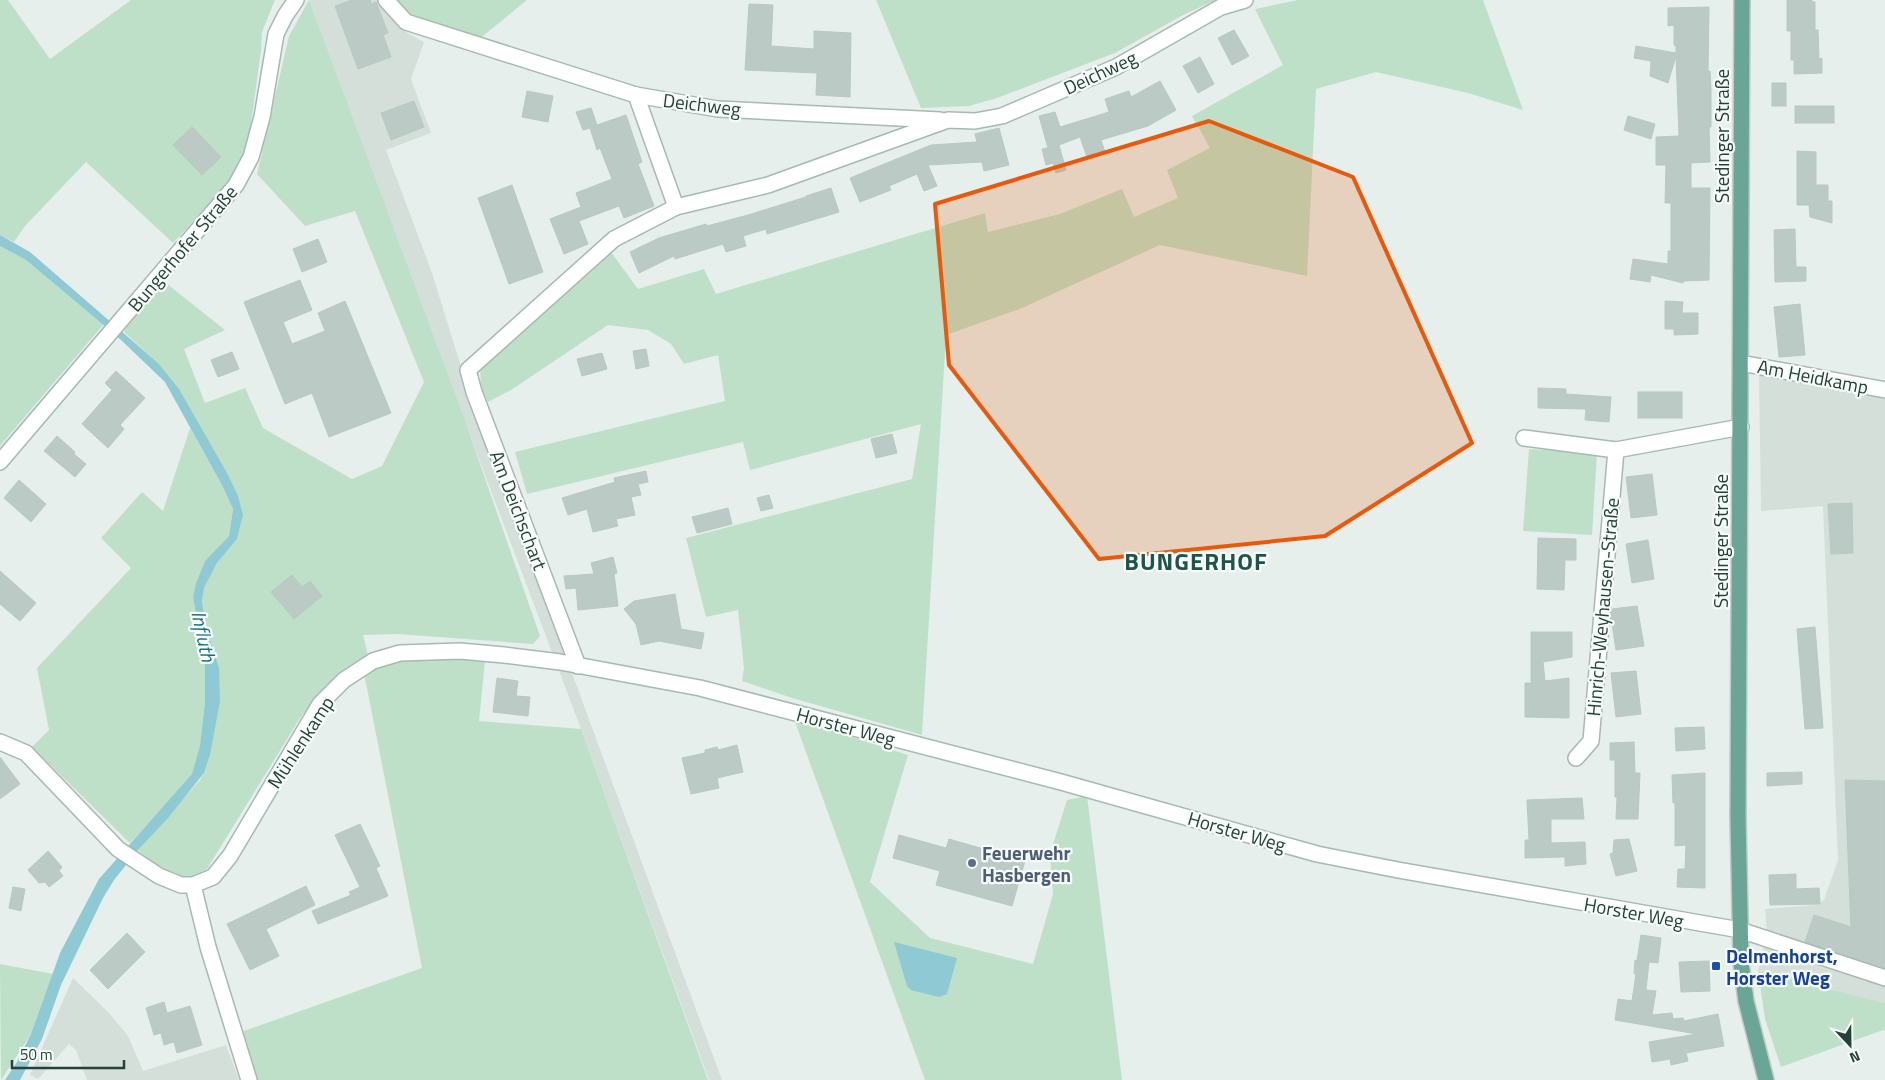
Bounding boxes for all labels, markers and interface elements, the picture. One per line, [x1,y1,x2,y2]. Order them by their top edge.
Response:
street label: Deichweg [1058,42,1142,102]
street label: Stedinger Straße [1707,69,1736,203]
street label: Deichweg [661,85,743,123]
street label: Bungerhofer Straße [120,178,244,318]
street label: Am Heidkamp [1755,351,1871,401]
street label: Am Deichschart [483,446,555,574]
street label: Stedinger Straße [1706,474,1735,608]
street label: Hinrich-Weyhausen-Straße [1578,497,1626,717]
district label: BUNGERHOF [1124,543,1268,579]
water label: Influth [183,608,225,665]
street label: Mühlenkamp [259,690,341,794]
street label: Horster Weg [793,699,899,753]
street label: Horster Weg [1184,803,1290,859]
place label: Feuerwehr Hasbergen [982,838,1071,889]
marker: Feuerwehr Hasbergen [966,857,978,869]
street label: Horster Weg [1582,889,1686,935]
place label: Delmenhorst, Horster Weg [1726,941,1838,992]
marker: Delmenhorst, Horster Weg [1710,960,1722,972]
north arrow [1825,1020,1875,1070]
scale bar [12,1038,125,1070]
text: 50 m [20,1043,53,1066]
text: N [1847,1046,1863,1069]

